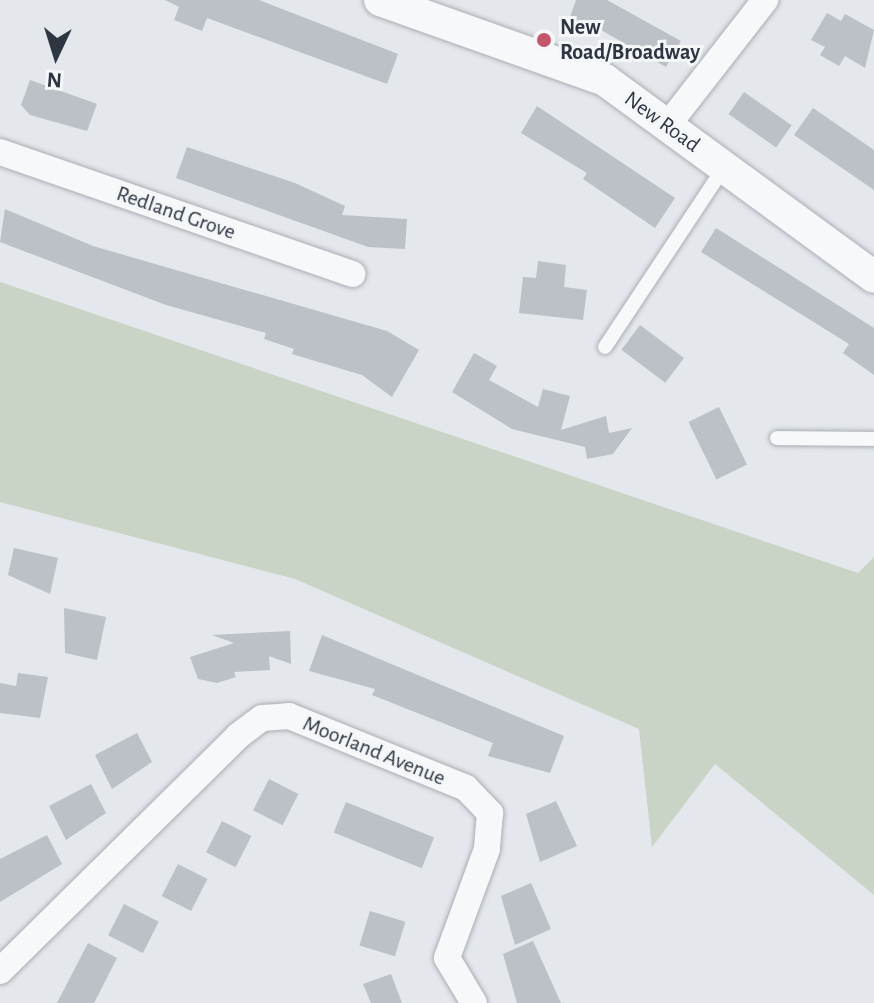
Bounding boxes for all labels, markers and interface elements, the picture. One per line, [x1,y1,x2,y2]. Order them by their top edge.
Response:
place label: New Road/Broadway [560,14,700,66]
north arrow [16,16,96,96]
marker: New Road/Broadway [535,31,553,49]
text: N [46,68,63,91]
street label: New Road [619,86,705,158]
street label: Redland Grove [113,180,239,246]
street label: Moorland Avenue [299,710,449,792]

